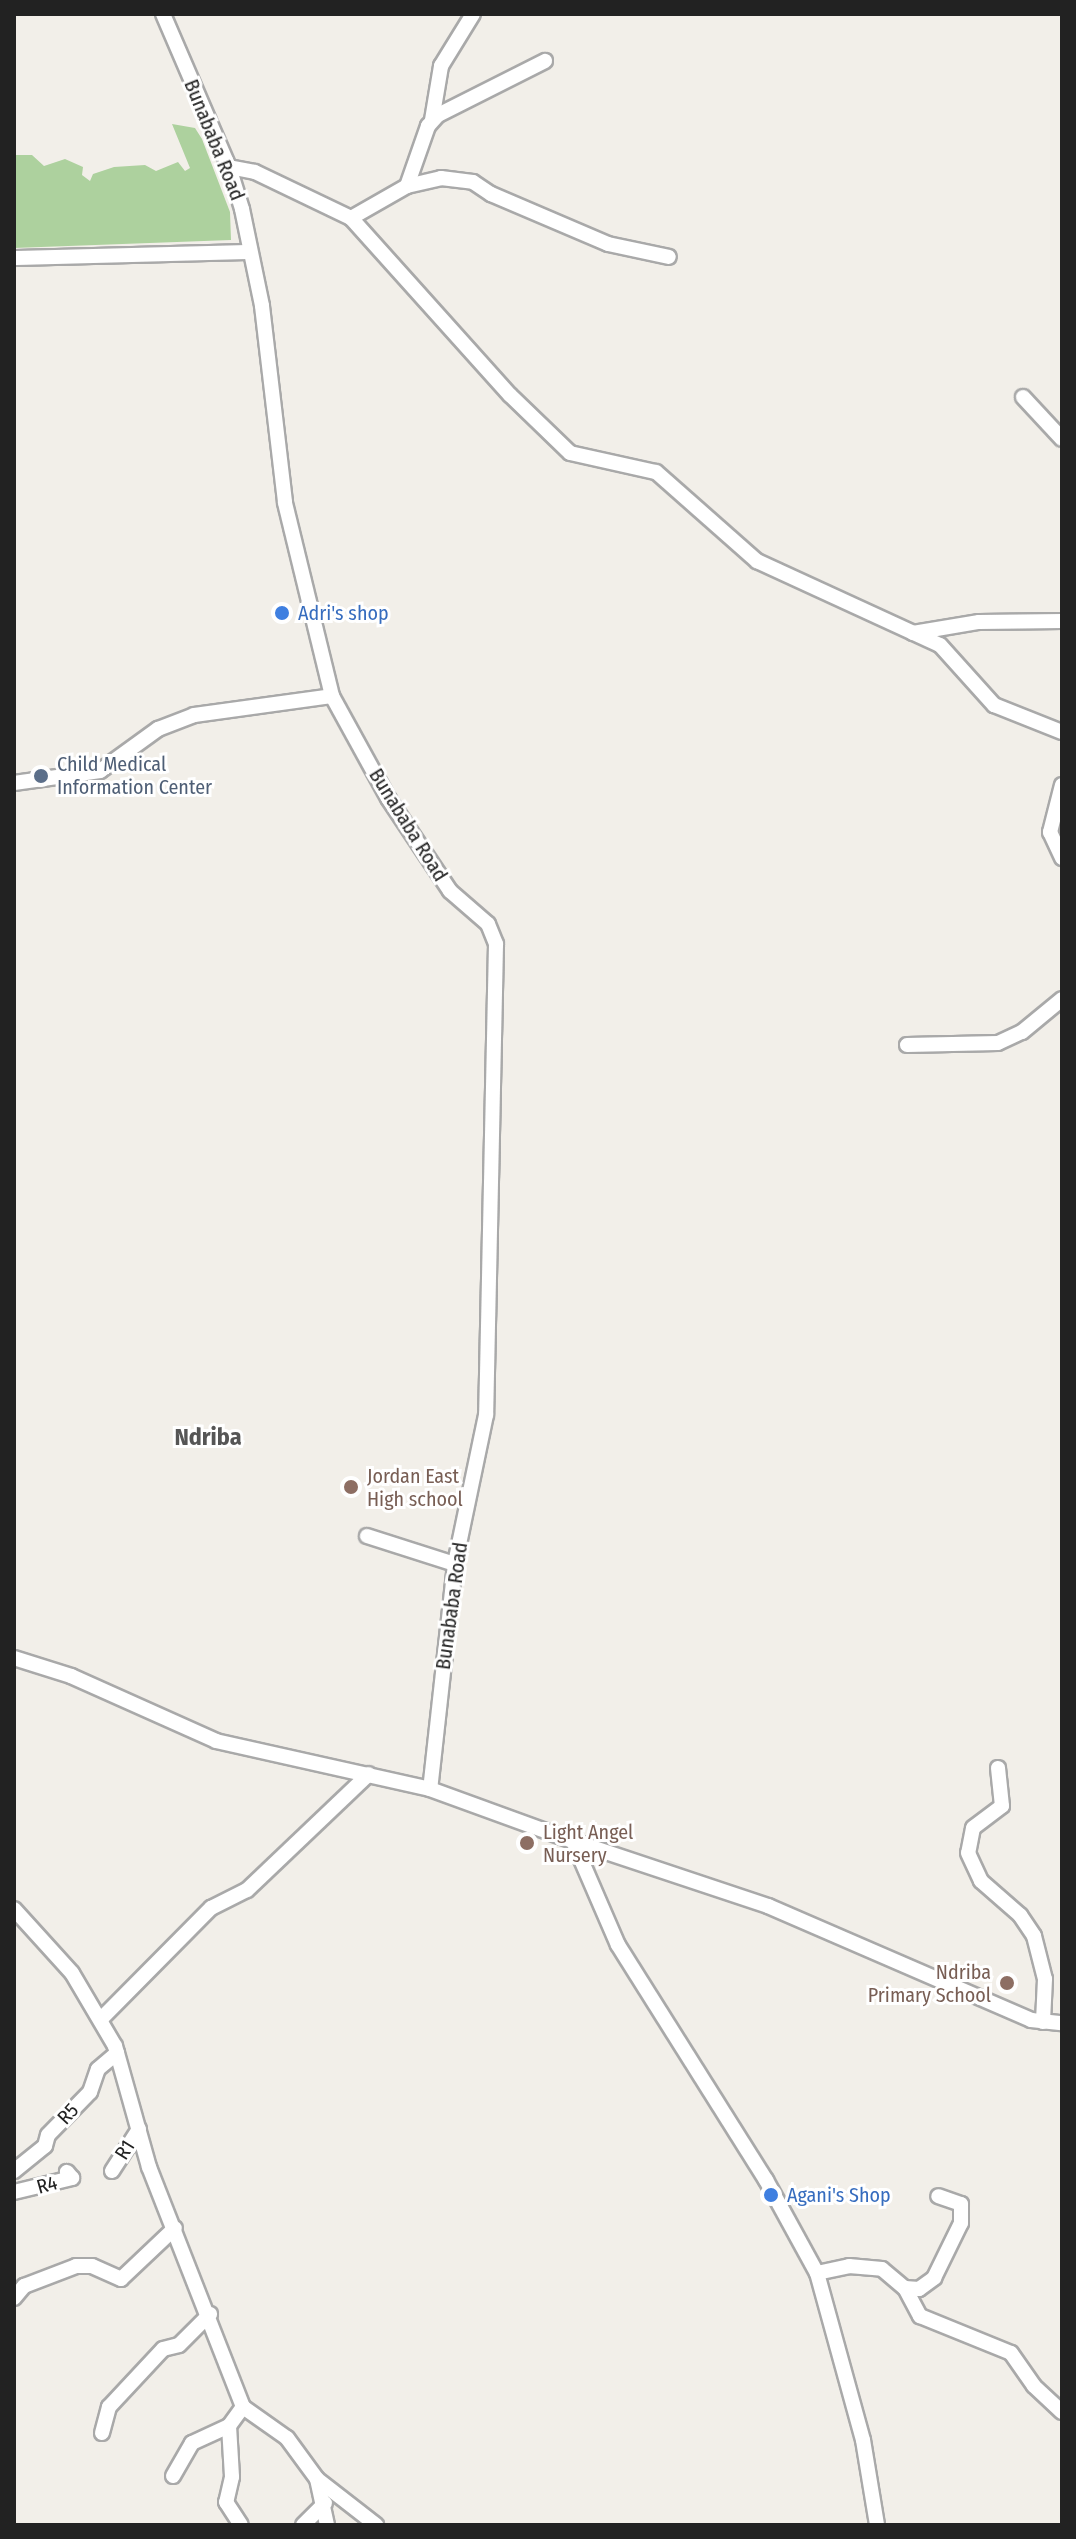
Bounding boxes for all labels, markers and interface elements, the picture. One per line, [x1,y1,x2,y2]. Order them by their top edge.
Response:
street label: Bunababa Road [179,76,249,204]
place label: Adri's shop [298,601,389,625]
marker: Adri's shop [273,604,291,622]
place label: Child Medical Information Center [57,752,212,799]
street label: Bunababa Road [364,764,452,886]
marker: Child Medical Information Center [32,767,50,785]
district label: Ndriba [174,1424,242,1452]
place label: Jordan East High school [367,1464,463,1511]
marker: Jordan East High school [342,1478,360,1496]
street label: Bunababa Road [431,1541,473,1671]
place label: Light Angel Nursery [543,1820,633,1867]
marker: Light Angel Nursery [518,1834,536,1852]
place label: Ndriba Primary School [868,1960,991,2007]
marker: Ndriba Primary School [998,1974,1016,1992]
street label: R5 [52,2098,84,2130]
street label: R1 [110,2136,140,2164]
street label: R4 [34,2171,60,2199]
place label: Agani's Shop [787,2183,891,2207]
marker: Agani's Shop [762,2186,780,2204]

